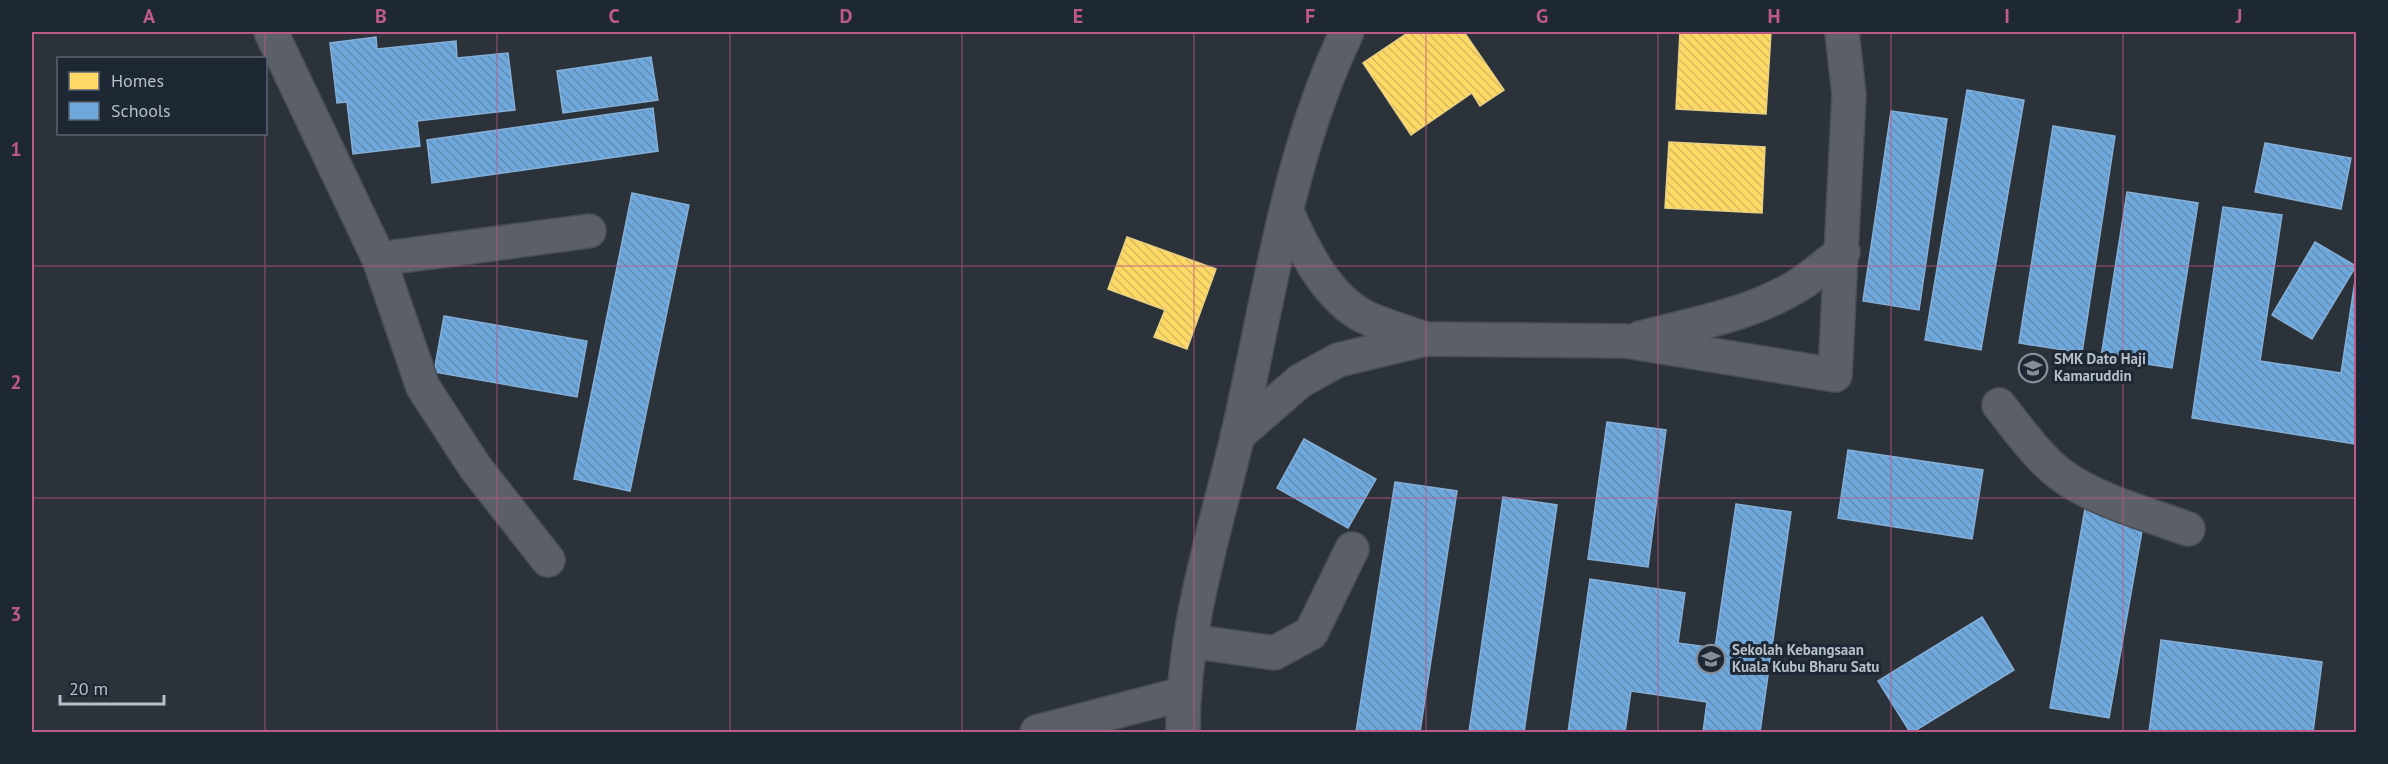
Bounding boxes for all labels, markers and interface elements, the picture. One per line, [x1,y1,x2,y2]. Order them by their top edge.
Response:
text: A [143,3,156,29]
text: B [375,3,387,29]
text: C [608,3,620,29]
text: D [840,3,853,29]
text: E [1073,3,1083,29]
text: F [1305,3,1315,29]
text: G [1536,3,1548,29]
text: H [1767,3,1781,29]
text: I [2004,3,2010,29]
text: J [2235,3,2242,29]
legend [57,57,267,135]
text: Homes [111,69,164,92]
text: Schools [111,99,171,122]
text: 1 [10,136,22,162]
place label: SMK Dato Haji Kamaruddin [2054,349,2146,385]
school or university icon: SMK Dato Haji Kamaruddin [2017,352,2049,384]
text: 2 [10,369,22,395]
text: 3 [10,601,22,627]
place label: Sekolah Kebangsaan Kuala Kubu Bharu Satu [1732,640,1879,676]
school or university icon: Sekolah Kebangsaan Kuala Kubu Bharu Satu [1695,643,1727,675]
scale bar [60,668,164,706]
text: 20 m [69,677,108,700]

